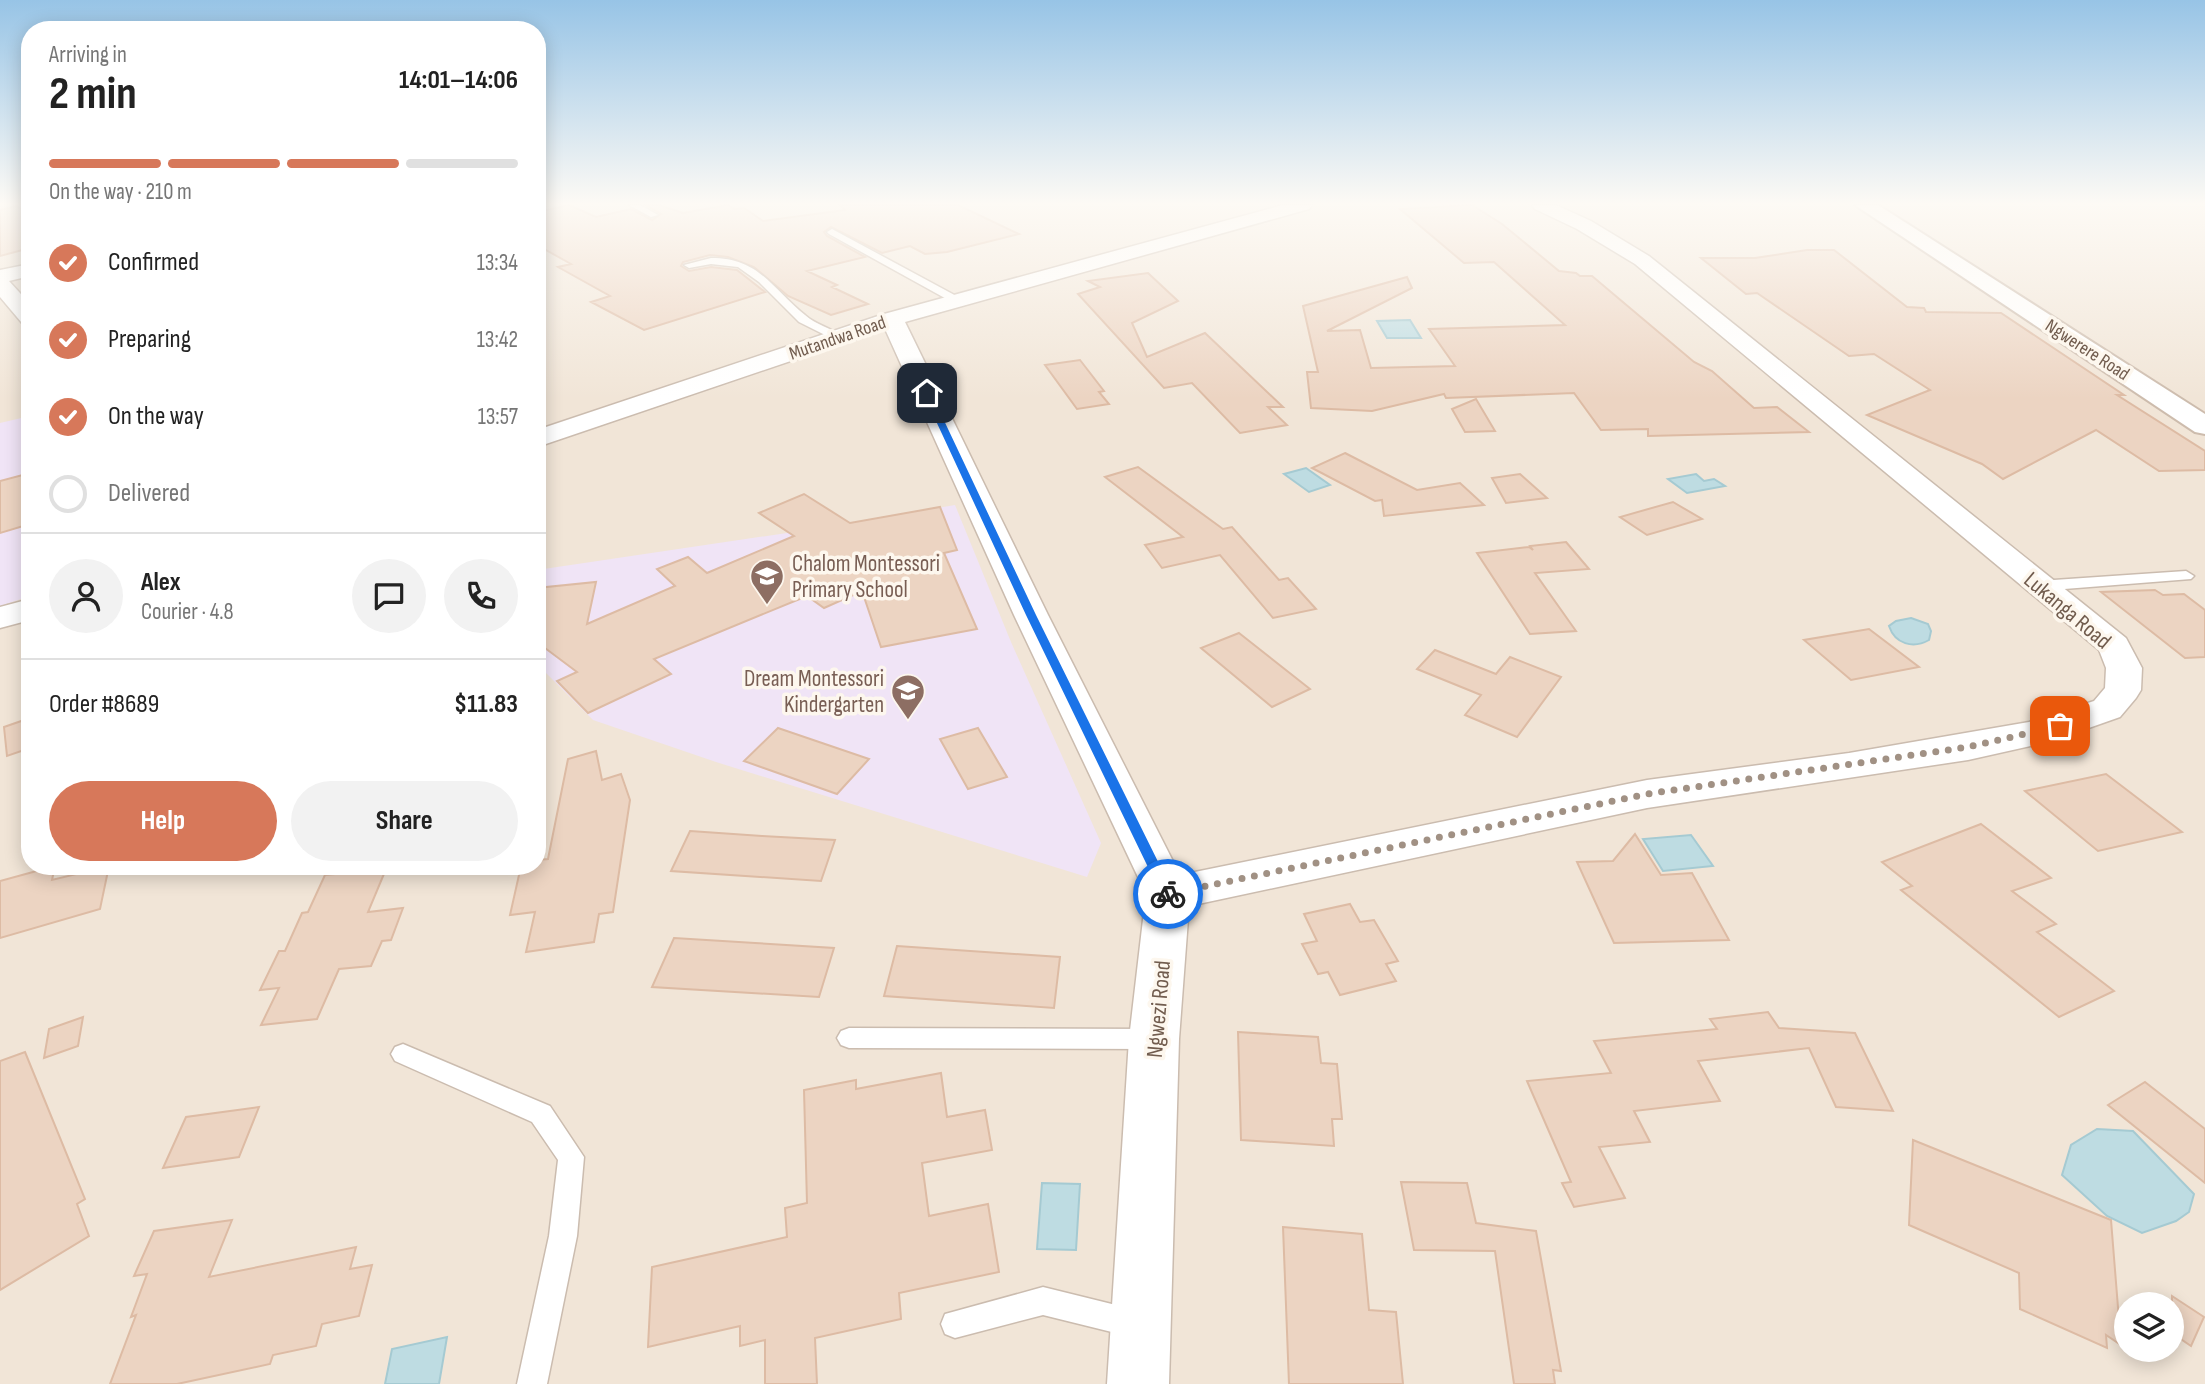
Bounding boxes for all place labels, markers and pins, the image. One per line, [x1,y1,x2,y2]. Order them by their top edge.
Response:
pin [897,363,957,423]
place label: Chalom Montessori Primary School [792,550,940,604]
school or university icon: Chalom Montessori Primary School [748,557,786,606]
place label: Dream Montessori Kindergarten [744,665,884,719]
school or university icon: Dream Montessori Kindergarten [889,672,927,721]
pin [2030,696,2090,756]

